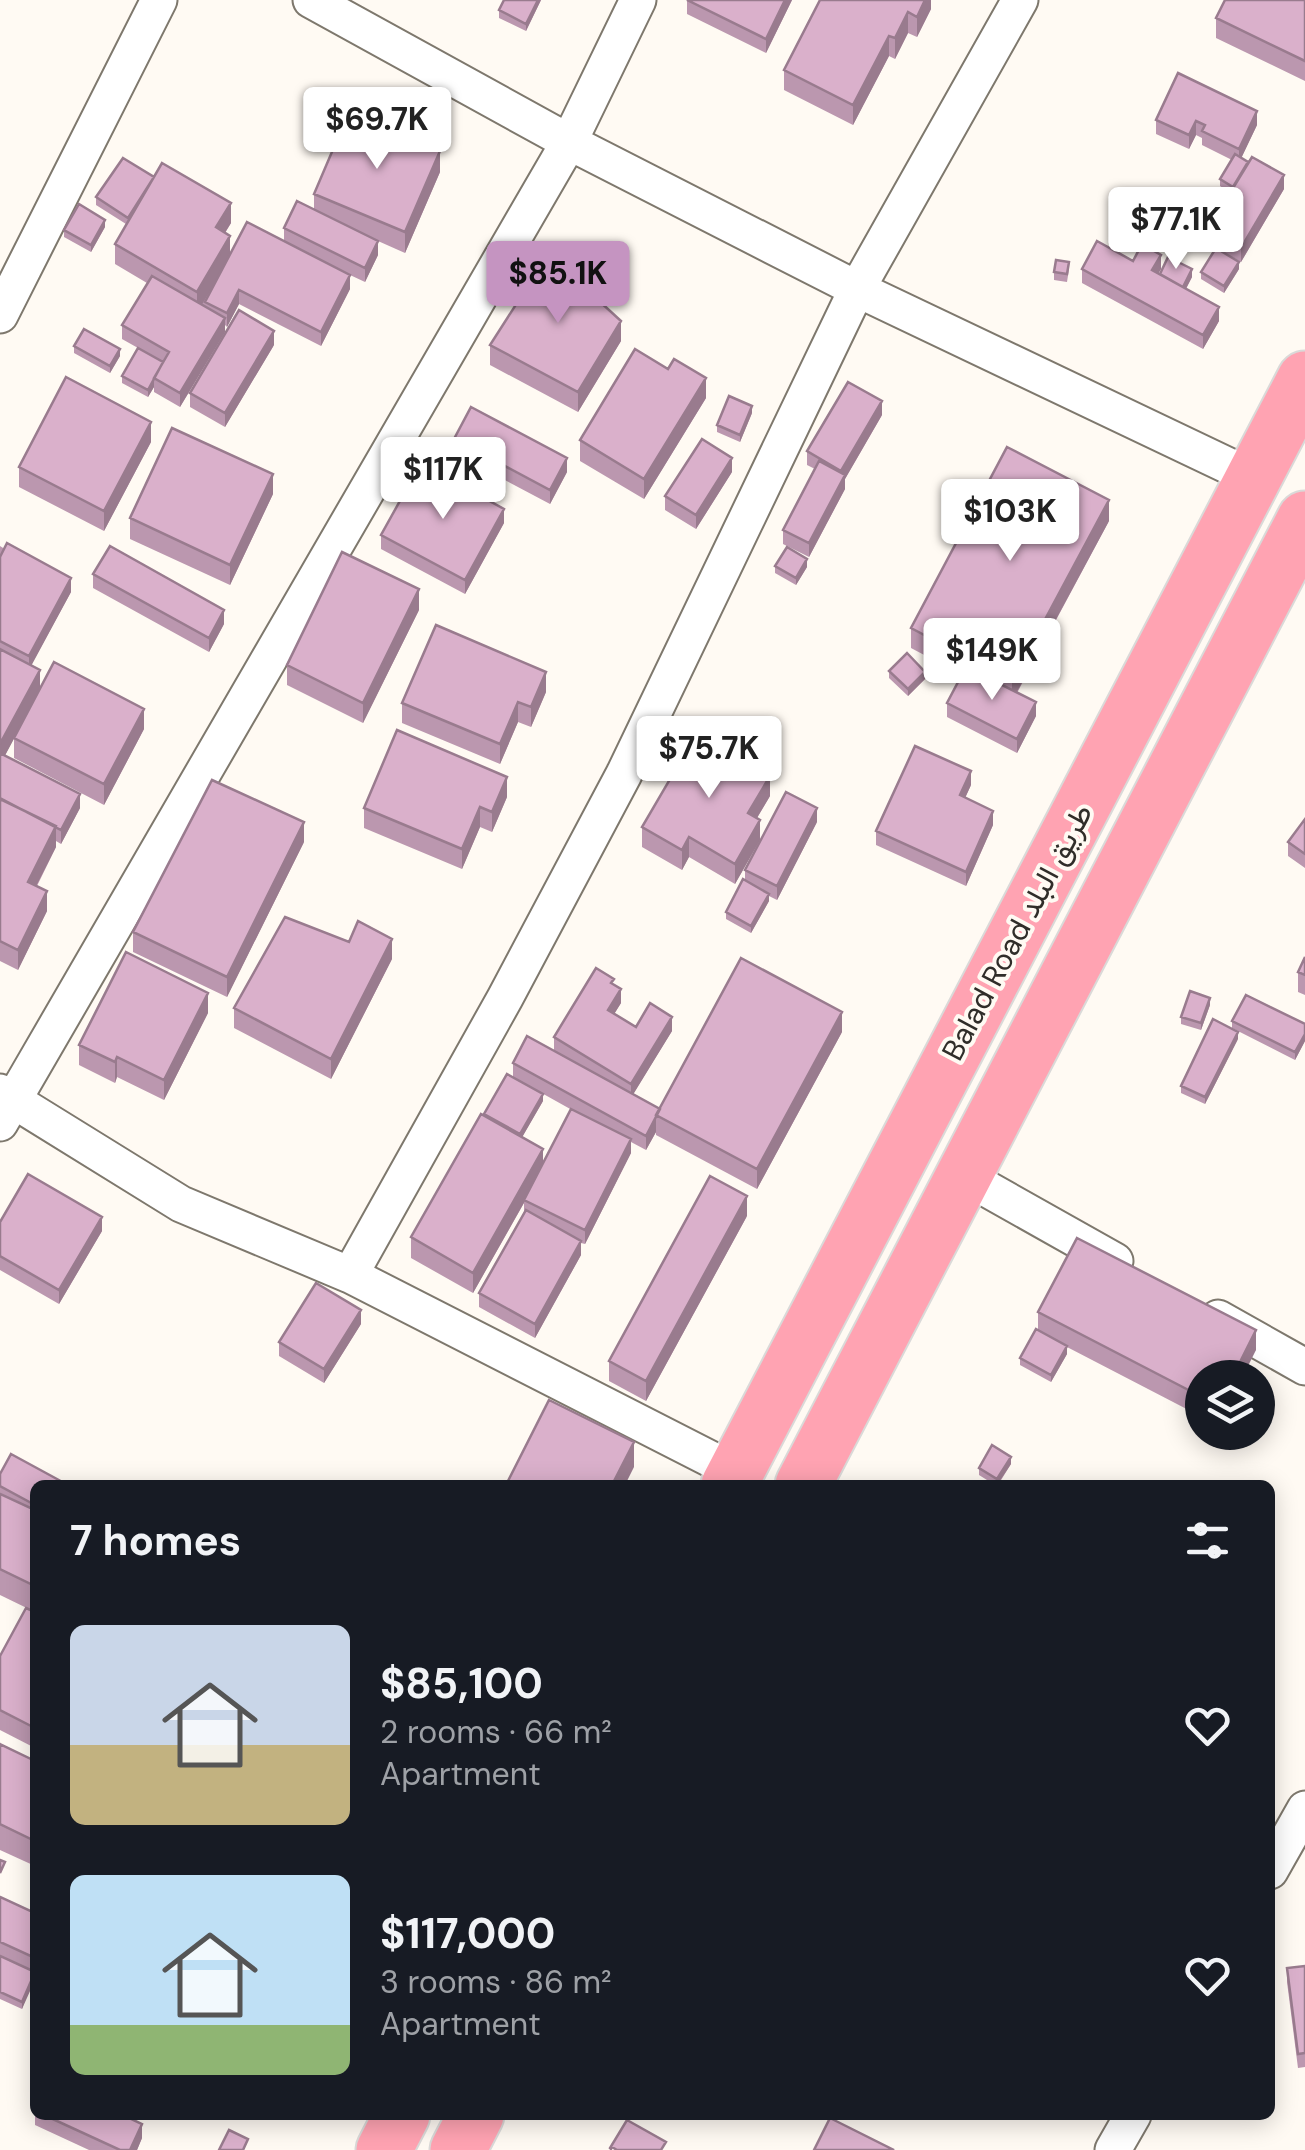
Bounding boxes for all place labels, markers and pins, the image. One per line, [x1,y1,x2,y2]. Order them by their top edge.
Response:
pin: $69.7K [296,87,458,172]
pin: $77.1K [1095,187,1257,272]
pin: $85.1K [477,241,639,326]
pin: $117K [373,437,513,522]
pin: $103K [940,479,1080,564]
pin: $149K [922,618,1062,703]
pin: $75.7K [628,716,790,801]

